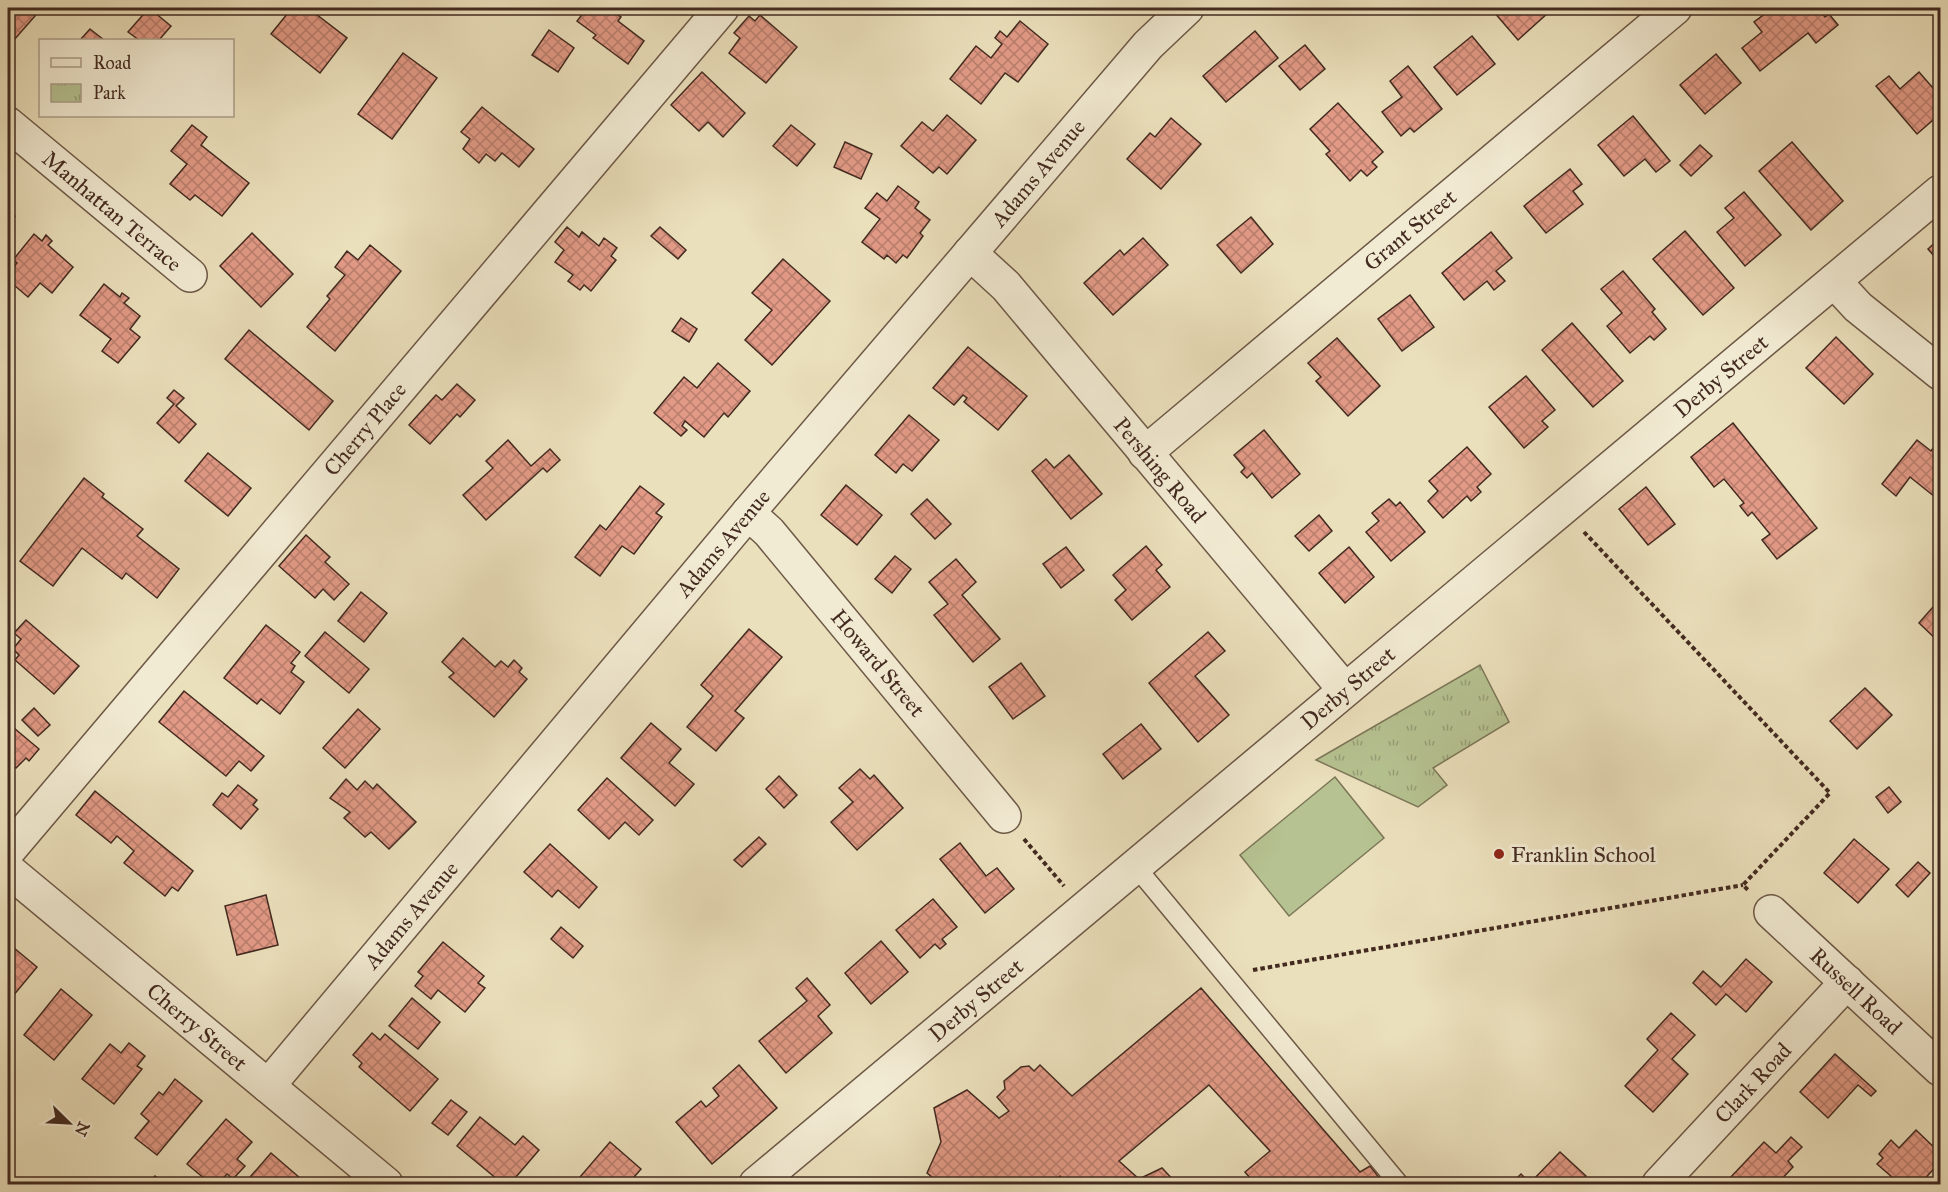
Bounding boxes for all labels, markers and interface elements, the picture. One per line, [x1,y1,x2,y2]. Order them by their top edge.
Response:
legend [39,39,234,117]
text: Road [93,52,131,74]
text: Park [93,82,126,104]
street label: Adams Avenue [984,114,1091,233]
street label: Manhattan Terrace [37,145,187,277]
street label: Grant Street [1358,183,1462,277]
street label: Derby Street [1668,329,1774,423]
street label: Cherry Place [318,377,412,481]
street label: Pershing Road [1108,412,1212,528]
street label: Adams Avenue [669,484,776,603]
street label: Howard Street [825,604,931,722]
street label: Derby Street [1295,641,1401,735]
place label: Franklin School [1511,841,1656,868]
marker: Franklin School [1492,847,1506,861]
street label: Adams Avenue [357,856,464,975]
street label: Russell Road [1804,942,1908,1040]
street label: Derby Street [923,953,1029,1047]
street label: Cherry Street [141,977,253,1077]
street label: Clark Road [1709,1037,1797,1129]
north arrow [39,1093,99,1153]
text: N [71,1119,94,1139]

